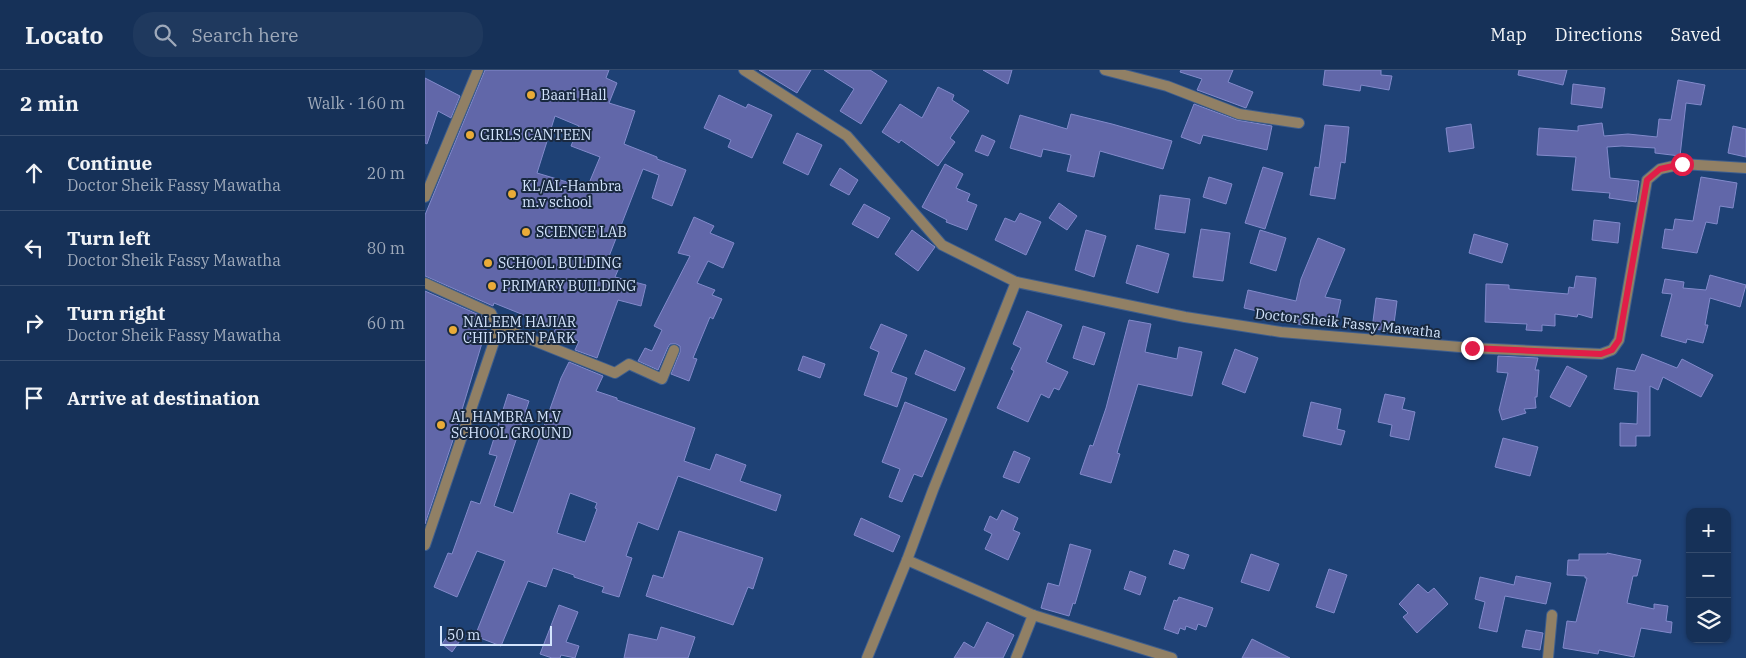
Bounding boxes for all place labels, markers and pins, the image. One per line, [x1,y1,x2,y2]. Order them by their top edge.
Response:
place label: Baari Hall [541,86,607,104]
marker: Baari Hall [525,89,537,101]
place label: GIRLS CANTEEN [480,126,592,144]
marker: GIRLS CANTEEN [464,129,476,141]
place label: KL/AL-Hambra m.v school [522,177,622,211]
marker: KL/AL-Hambra m.v school [506,188,518,200]
place label: SCIENCE LAB [536,223,627,241]
marker: SCIENCE LAB [520,226,532,238]
place label: SCHOOL BULDING [498,254,622,272]
marker: SCHOOL BULDING [482,257,494,269]
place label: PRIMARY BUILDING [502,277,636,295]
marker: PRIMARY BUILDING [486,280,498,292]
place label: NALEEM HAJIAR CHILDREN PARK [463,313,577,347]
marker: NALEEM HAJIAR CHILDREN PARK [447,324,459,336]
place label: AL HAMBRA M.V SCHOOL GROUND [451,408,572,442]
marker: AL HAMBRA M.V SCHOOL GROUND [435,419,447,431]

